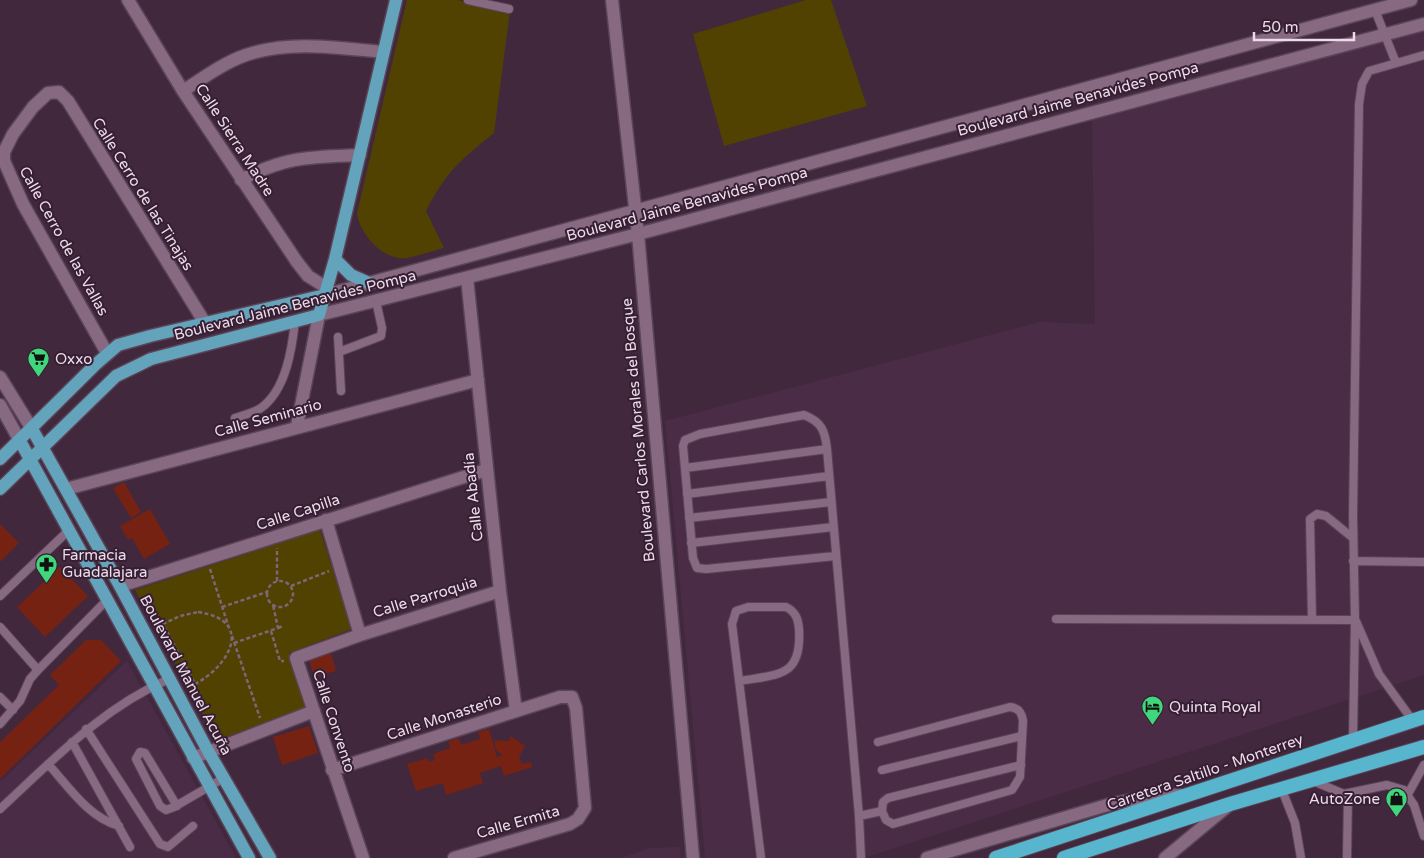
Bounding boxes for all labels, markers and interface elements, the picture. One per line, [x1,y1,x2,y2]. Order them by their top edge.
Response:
scale bar [1254,10,1354,42]
text: 50 m [1262,18,1299,36]
street label: Boulevard Jaime Benavides Pompa [955,58,1201,140]
street label: Calle Sierra Madre [192,80,278,200]
street label: Calle Cerro de las Tinajas [89,114,197,274]
street label: Calle Cerro de las Vallas [15,163,113,319]
street label: Boulevard Jaime Benavides Pompa [564,163,810,245]
street label: Boulevard Jaime Benavides Pompa [172,266,418,344]
street label: Boulevard Carlos Morales del Bosque [617,297,659,563]
supermarket icon: Oxxo [27,347,51,378]
place label: Oxxo [55,350,92,368]
street label: Calle Seminario [212,395,324,441]
street label: Calle Abadía [459,452,487,542]
street label: Calle Capilla [254,490,342,534]
place label: Farmacia Guadalajara [62,546,147,581]
pharmacy icon: Farmacia Guadalajara [34,552,58,583]
street label: Calle Parroquia [371,573,479,621]
street label: Boulevard Manuel Acuña [136,592,236,758]
street label: Calle Convento [309,667,359,775]
street label: Calle Monasterio [384,690,504,744]
hotel icon: Quinta Royal [1141,695,1165,726]
place label: Quinta Royal [1169,698,1261,716]
street label: Carretera Saltillo - Monterrey [1104,730,1306,814]
shop icon: AutoZone [1384,787,1408,818]
place label: AutoZone [1309,790,1380,808]
street label: Calle Ermita [474,802,562,842]

